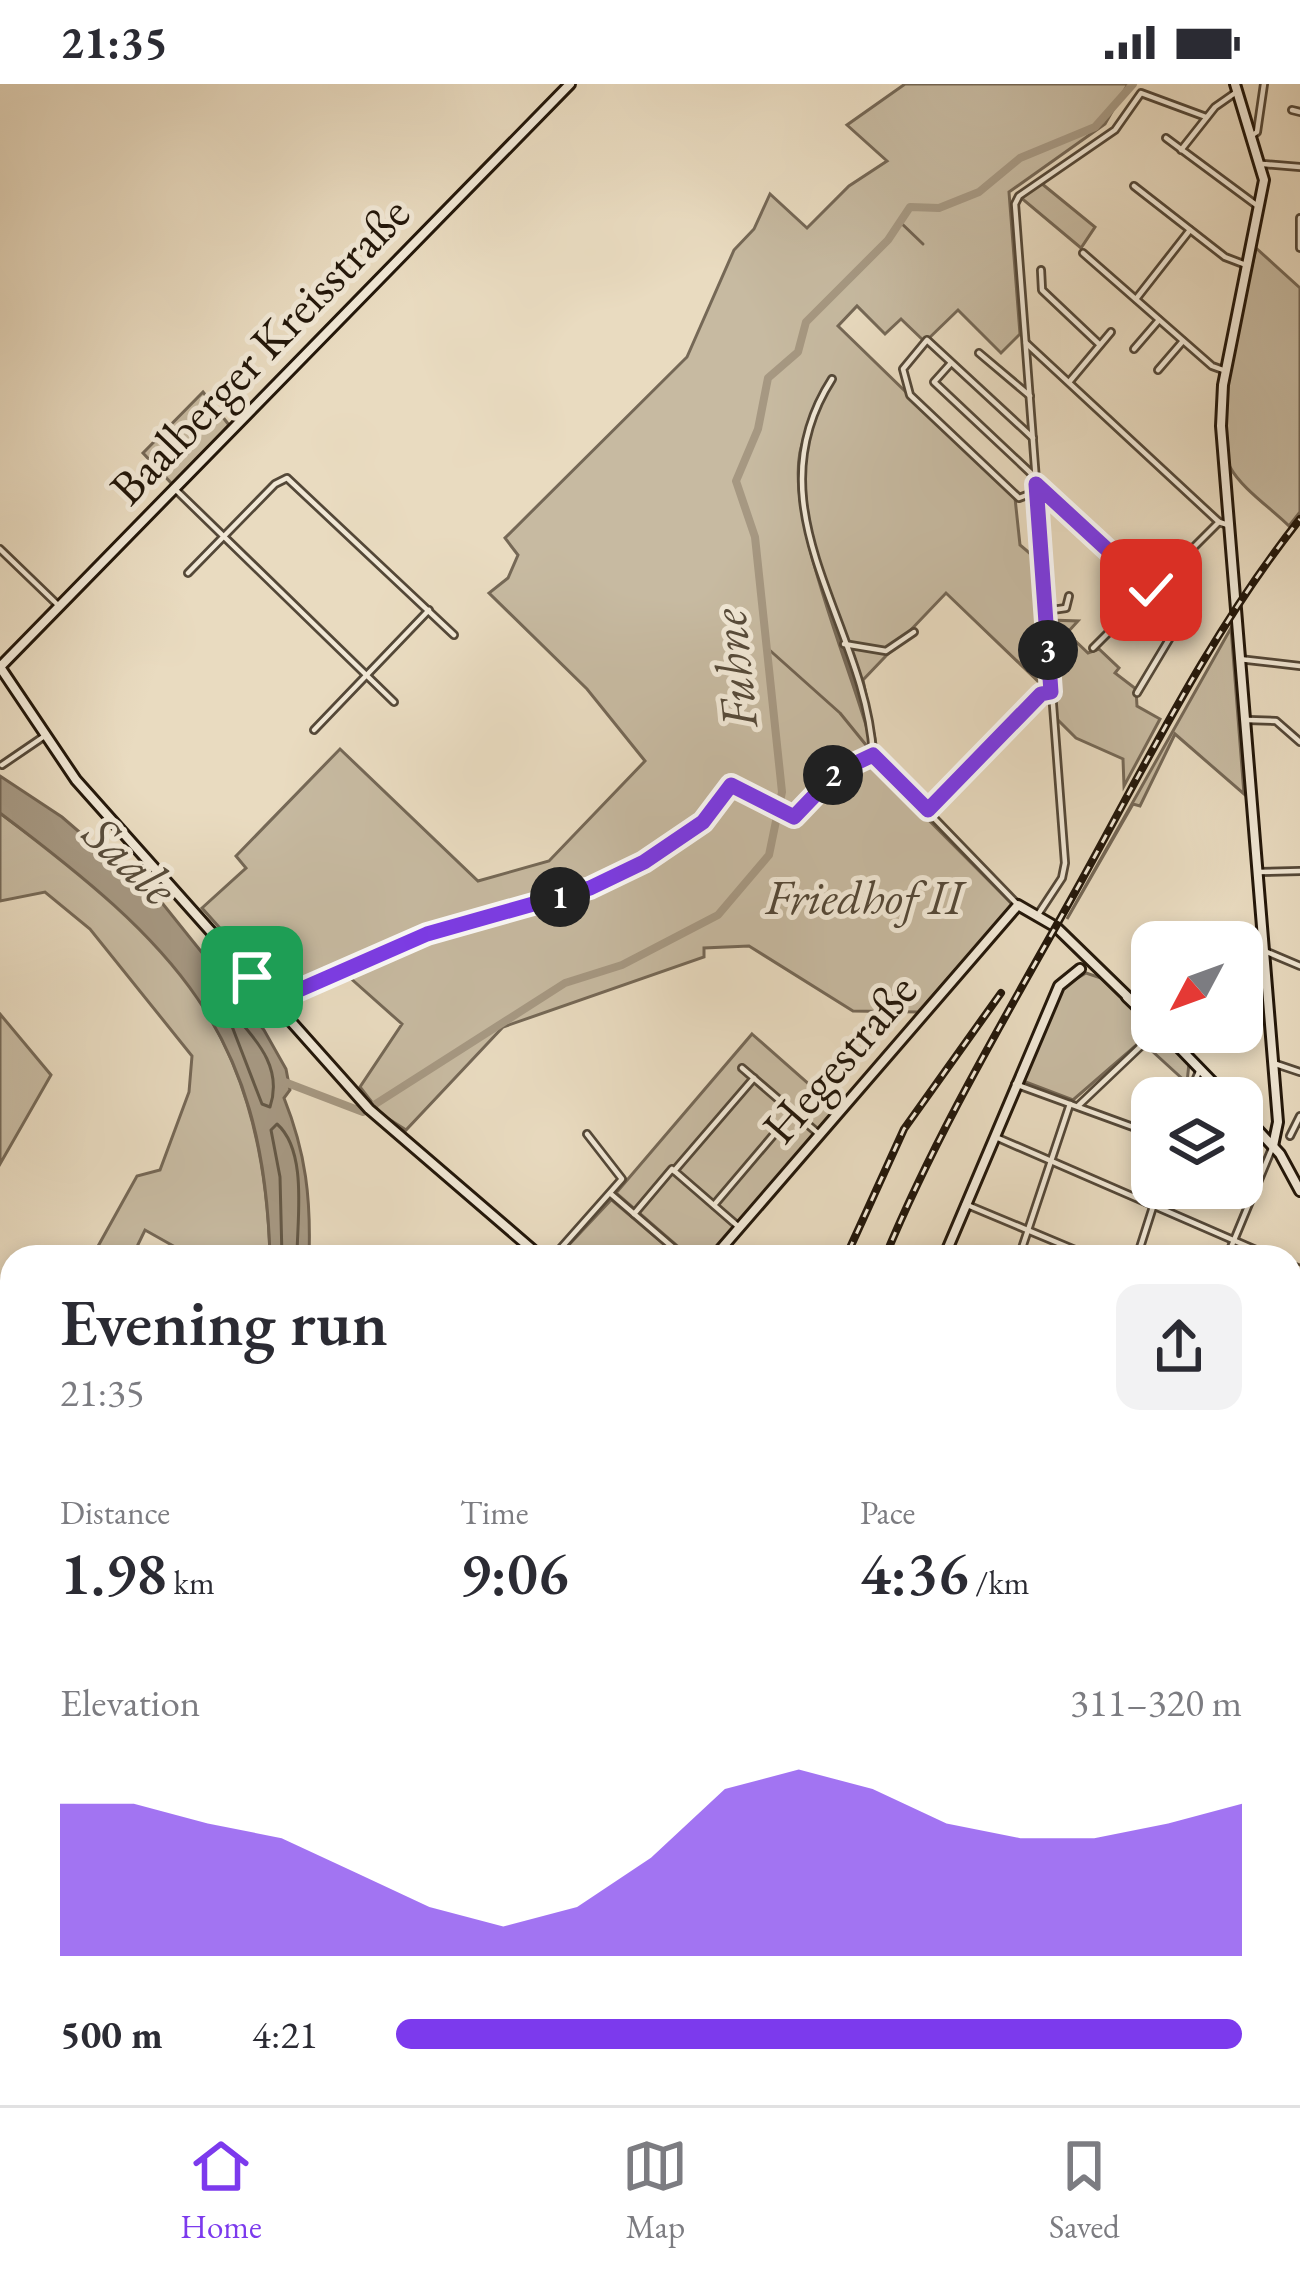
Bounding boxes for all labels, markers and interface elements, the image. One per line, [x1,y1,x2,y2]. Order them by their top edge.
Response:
text: 21:35 [60,13,168,71]
street label: Baalberger Kreisstraße [96,182,422,518]
pin [1100,539,1202,641]
icon: check [1118,557,1184,623]
water label: Fuhne [694,605,772,733]
pin: 3 [1018,620,1078,680]
text: 3 [1039,628,1057,671]
pin: 2 [803,745,863,805]
text: 2 [824,753,842,796]
water label: Saale [69,799,192,920]
park label: Friedhof II [764,866,967,928]
pin: 1 [530,867,590,927]
text: 1 [551,875,569,918]
north arrow [1131,921,1263,1053]
map controls [1131,921,1263,1209]
pin [201,926,303,1028]
icon: arrive [219,944,285,1010]
street label: Hegestraße [748,960,930,1156]
button: layers [1131,1077,1263,1209]
text: Evening run [60,1279,388,1365]
button: share [1116,1284,1242,1410]
text: 21:35 [60,1367,145,1418]
text: Distance [60,1491,170,1534]
text: Time [460,1491,529,1534]
text: Pace [860,1491,915,1534]
text: 1.98 [60,1534,167,1612]
text: 9:06 [460,1534,569,1612]
text: 4:36 [860,1534,969,1612]
text: km [167,1561,215,1604]
text: /km [969,1561,1030,1604]
text: Elevation [60,1677,200,1728]
text: 311–320 m [1070,1677,1242,1728]
text: 500 m [60,2009,163,2060]
text: 4:21 [252,2009,318,2060]
tab: Home [180,2133,262,2248]
tab: Map [622,2133,688,2248]
tab: Saved [1049,2133,1120,2248]

